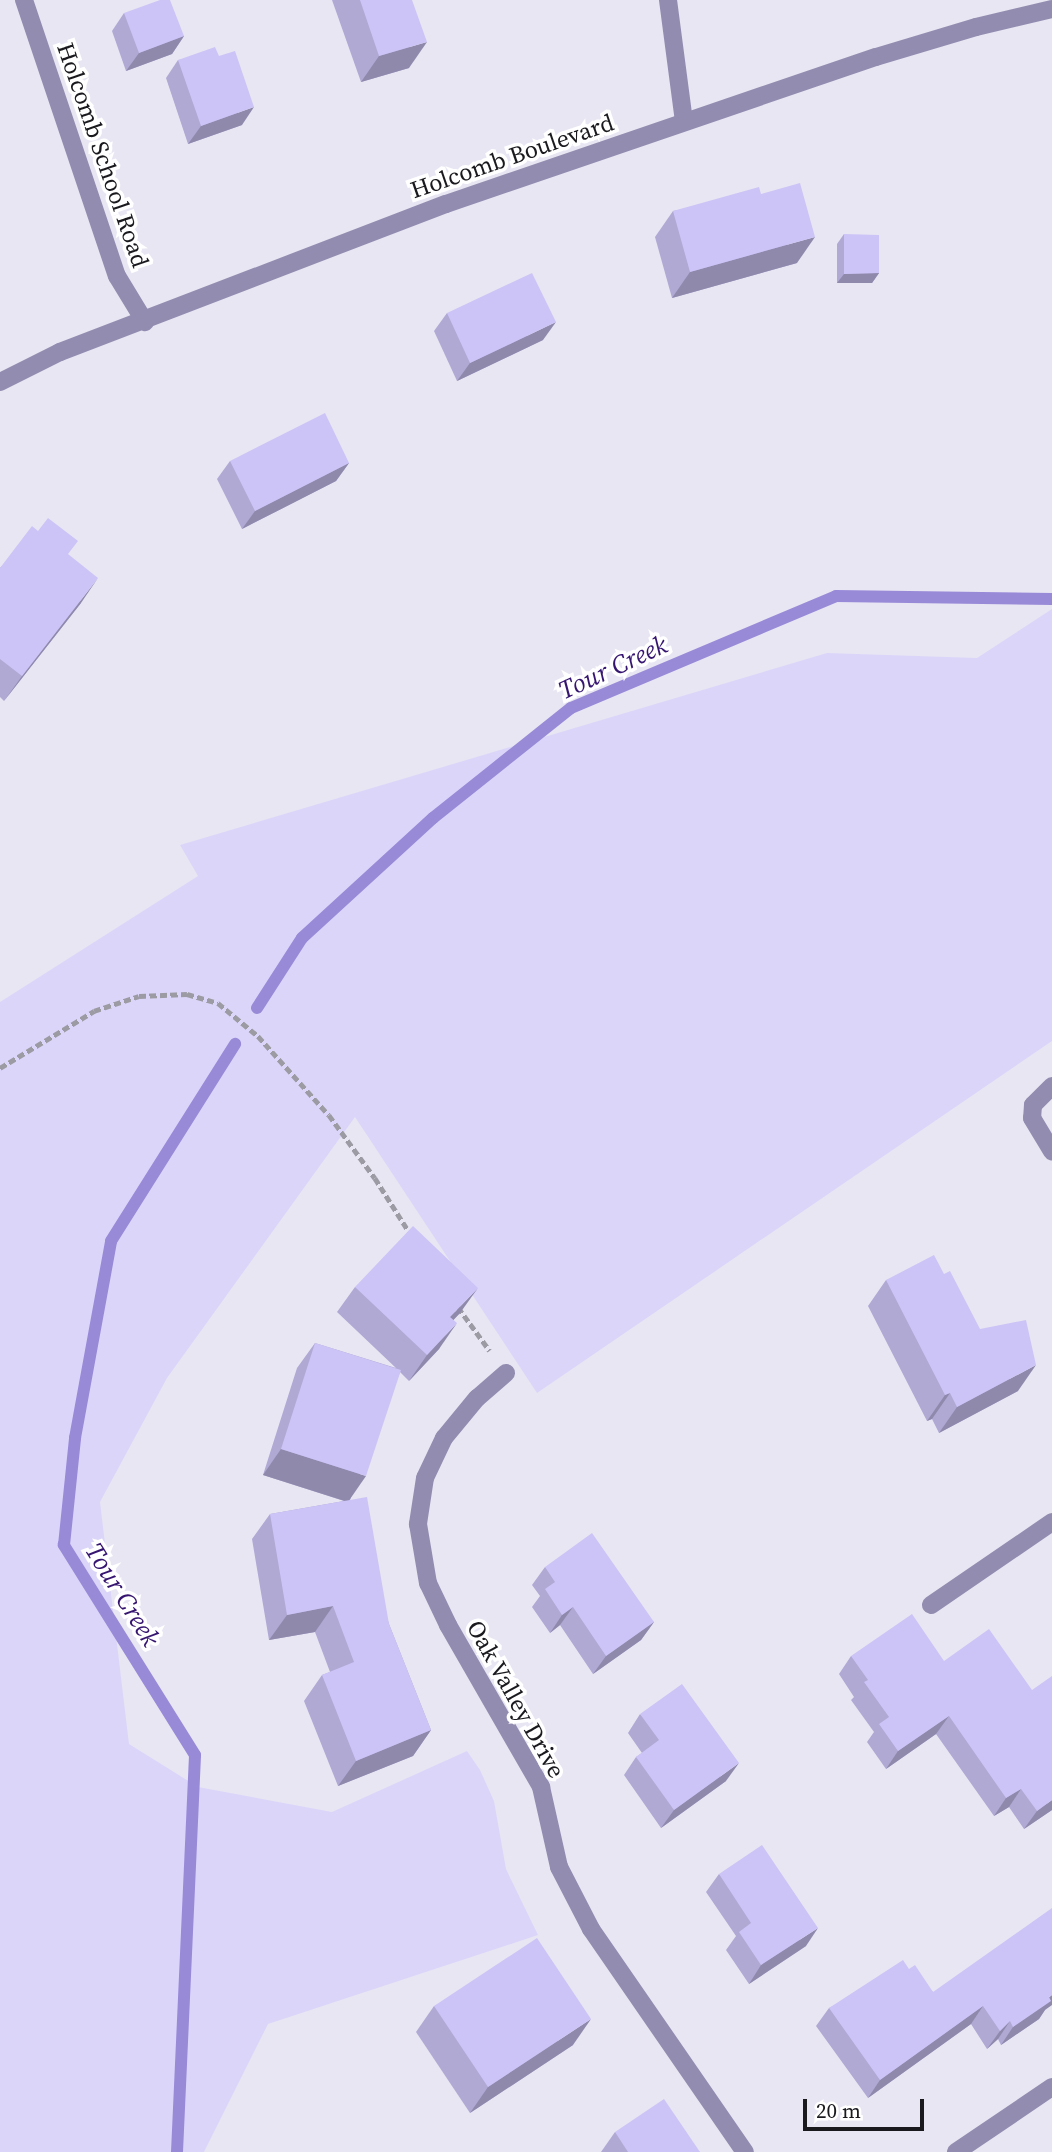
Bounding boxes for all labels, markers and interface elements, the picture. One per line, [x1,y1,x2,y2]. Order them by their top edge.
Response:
street label: Holcomb School Road [51,39,155,271]
street label: Holcomb Boulevard [407,108,617,204]
water label: Tour Creek [554,629,672,707]
water label: Tour Creek [78,1537,166,1653]
street label: Oak Valley Drive [461,1615,571,1783]
scale bar [807,2086,928,2130]
text: 20 m [816,2096,861,2125]

